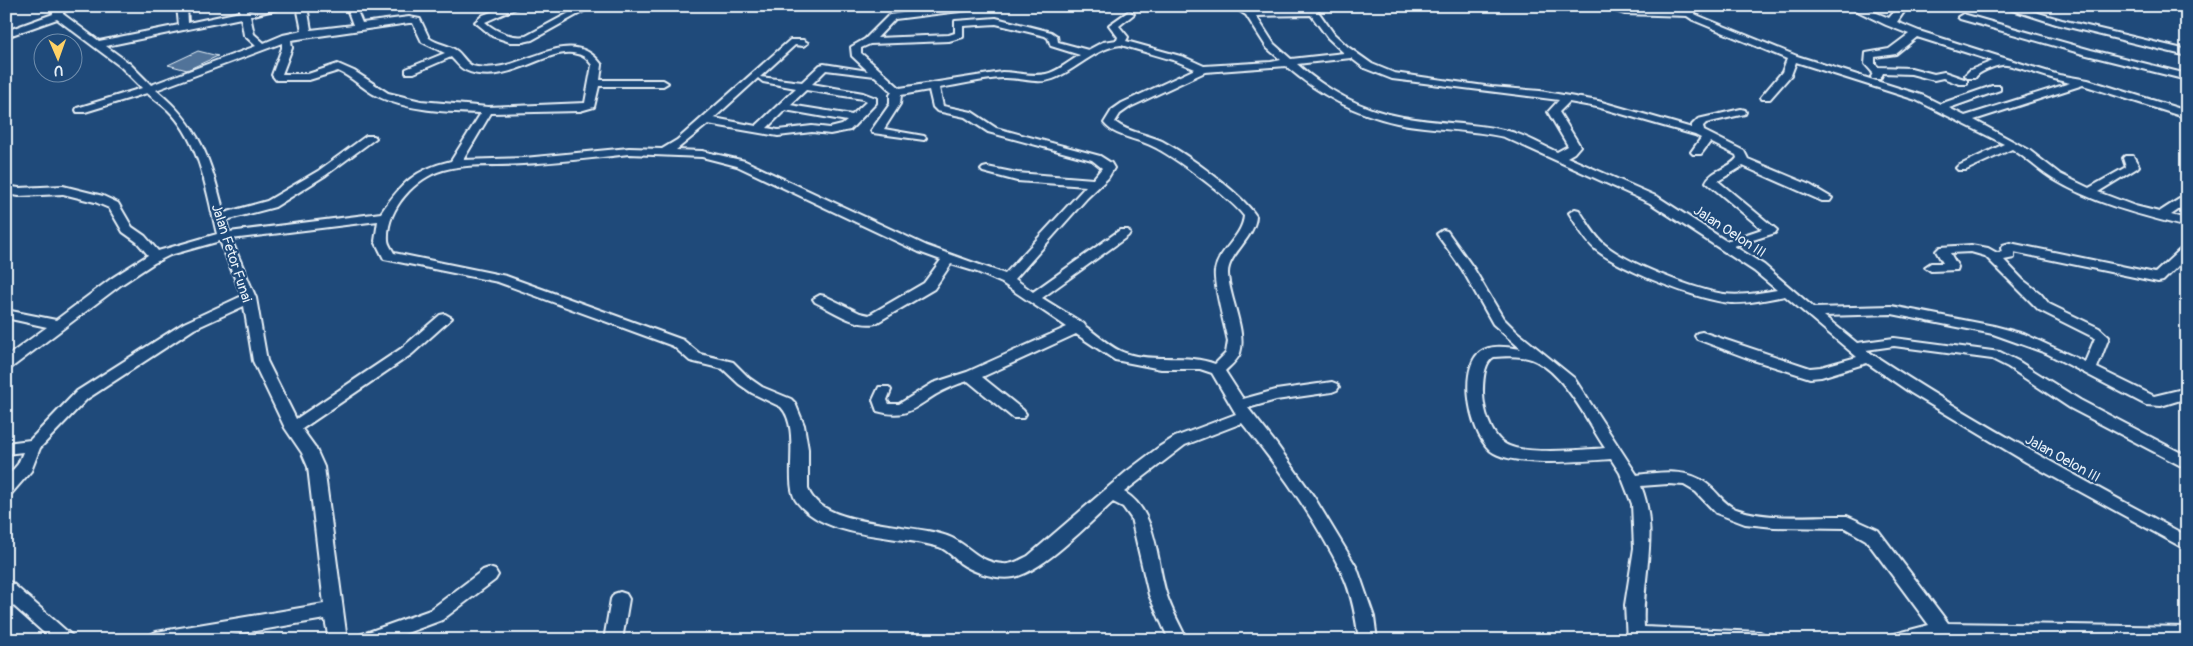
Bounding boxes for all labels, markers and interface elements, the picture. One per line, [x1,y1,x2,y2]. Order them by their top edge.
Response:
north arrow [32,32,82,82]
text: U [54,62,63,79]
street label: Jalan Fetor Funai [208,202,256,305]
street label: Jalan Oelon III [1690,202,1769,261]
street label: Jalan Oelon III [2022,431,2103,486]

